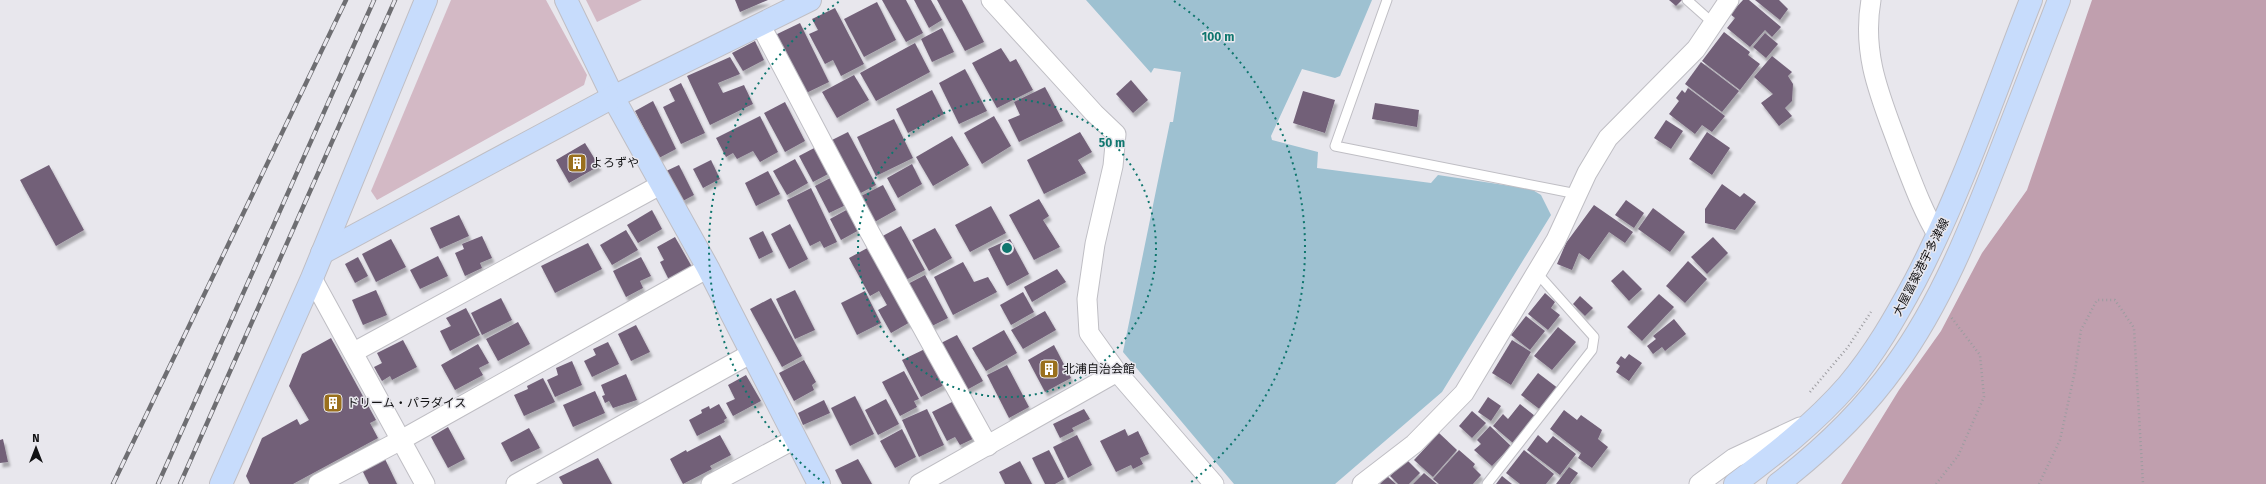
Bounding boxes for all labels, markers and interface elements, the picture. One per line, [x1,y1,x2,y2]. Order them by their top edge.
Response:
text: 100 m [1202,30,1234,44]
text: 50 m [1099,136,1125,150]
building icon: よろずや [566,152,588,174]
place label: よろずや [591,156,639,170]
street label: 大屋冨築港宇多津線 [1890,216,1952,318]
centre of rings [1000,241,1014,255]
building icon: 北浦自治会館 [1038,358,1060,380]
place label: 北浦自治会館 [1063,362,1135,376]
building icon: ドリーム・パラダイス [322,392,344,414]
place label: ドリーム・パラダイス [347,396,466,410]
north arrow [16,428,56,468]
text: N [32,432,40,445]

